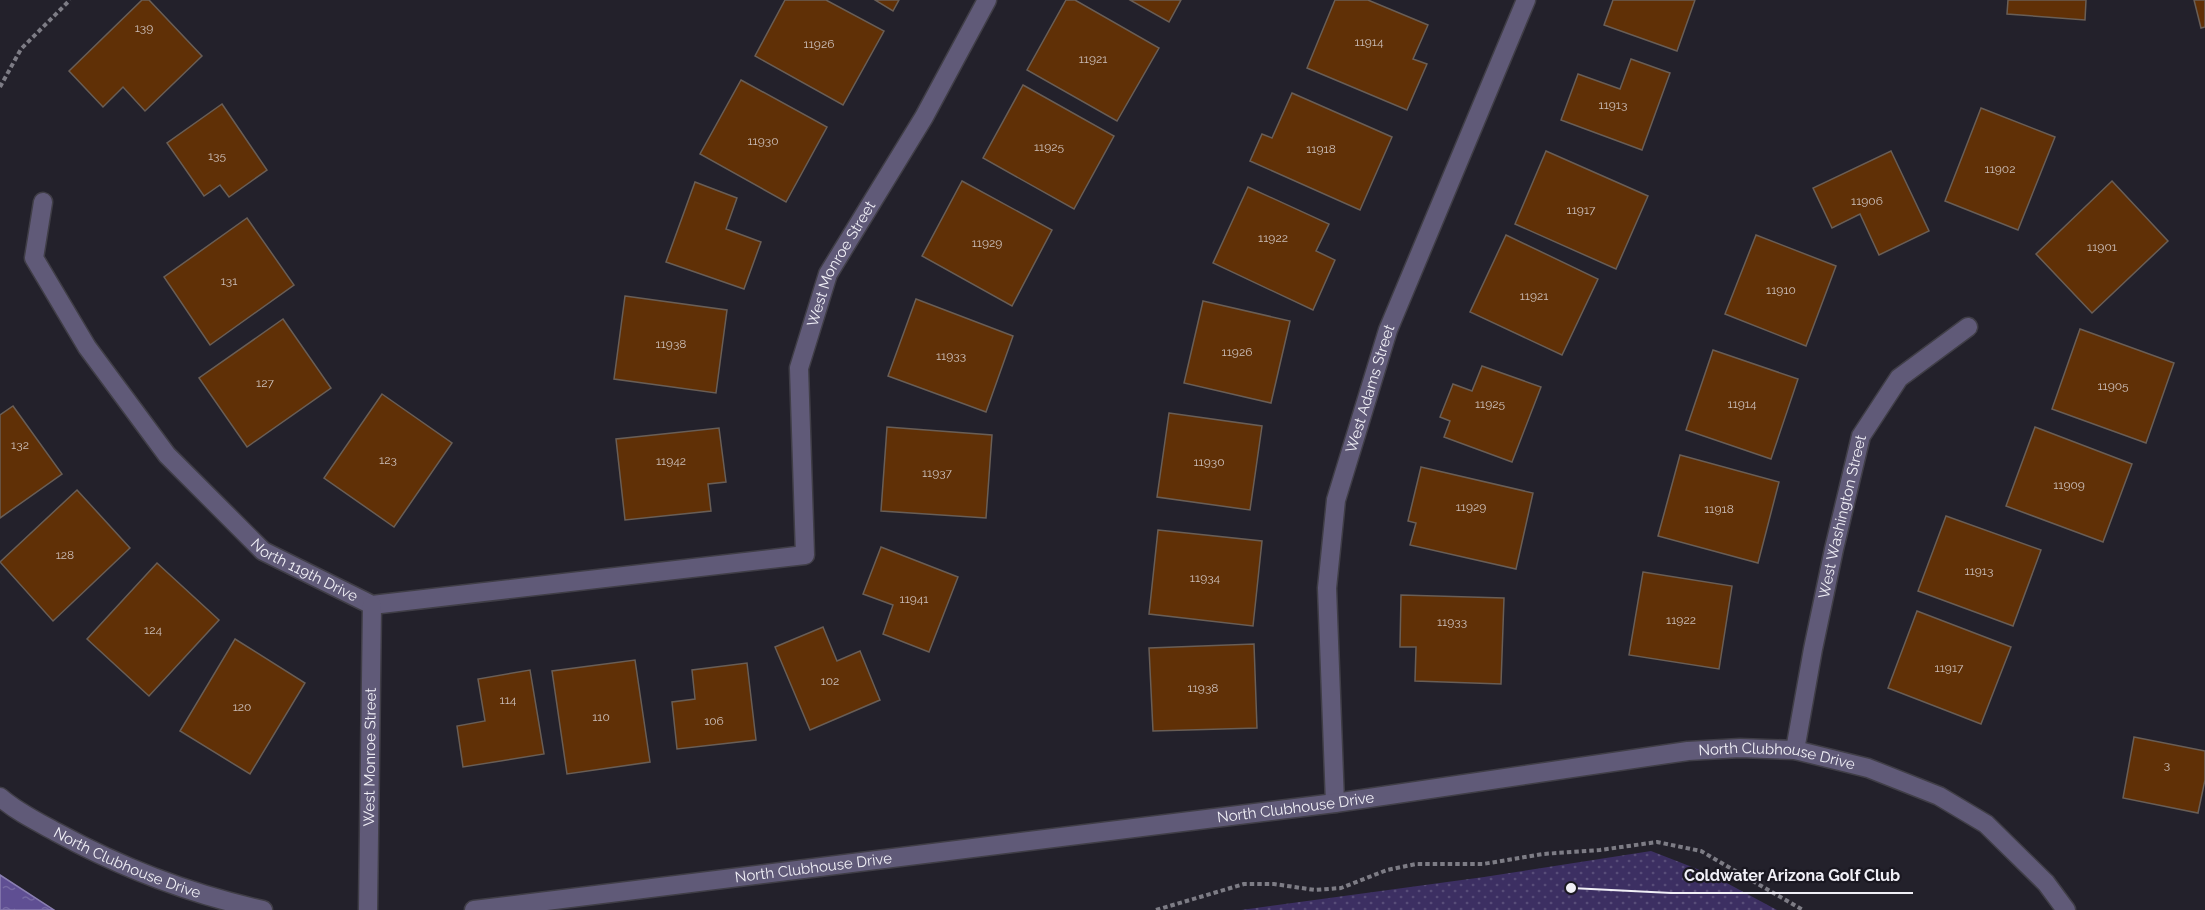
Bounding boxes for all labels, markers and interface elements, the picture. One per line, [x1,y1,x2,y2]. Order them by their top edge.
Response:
house number: 139 [135,21,153,35]
house number: 11914 [1355,35,1384,49]
house number: 11926 [804,37,834,51]
house number: 11921 [1079,52,1107,66]
house number: 11913 [1599,98,1627,112]
house number: 11930 [747,134,779,148]
house number: 11925 [1034,140,1065,154]
house number: 11918 [1306,142,1336,156]
house number: 135 [208,149,226,163]
house number: 11902 [1985,162,2015,176]
house number: 11906 [1851,194,1883,208]
street label: West Monroe Street [803,198,879,329]
house number: 11917 [1567,203,1596,217]
house number: 11922 [1258,231,1288,245]
house number: 11929 [972,236,1002,250]
house number: 11901 [2087,240,2117,254]
house number: 131 [221,274,237,288]
house number: 11910 [1766,283,1796,297]
house number: 11921 [1520,289,1548,303]
street label: West Adams Street [1342,322,1398,455]
house number: 11938 [656,337,686,351]
house number: 11926 [1222,345,1252,359]
house number: 11933 [936,349,966,363]
house number: 127 [256,376,274,390]
house number: 11905 [2097,379,2129,393]
house number: 11925 [1475,397,1506,411]
house number: 11914 [1728,397,1757,411]
street label: West Washington Street [1815,433,1870,600]
house number: 132 [11,438,29,452]
house number: 123 [379,453,397,467]
house number: 11942 [656,454,686,468]
house number: 11930 [1193,455,1225,469]
house number: 11937 [922,466,953,480]
house number: 11909 [2053,478,2085,492]
house number: 11929 [1456,500,1486,514]
house number: 11918 [1704,502,1734,516]
street label: North 119th Drive [247,535,361,606]
house number: 128 [56,548,74,562]
house number: 11913 [1965,564,1993,578]
house number: 11934 [1190,571,1221,585]
house number: 11941 [900,592,929,606]
house number: 11922 [1666,613,1696,627]
house number: 11933 [1437,615,1467,629]
house number: 124 [144,623,162,637]
house number: 11917 [1935,661,1964,675]
house number: 102 [821,674,839,688]
house number: 11938 [1188,681,1218,695]
street label: West Monroe Street [360,688,380,826]
house number: 114 [500,693,517,707]
house number: 120 [233,700,251,714]
house number: 110 [592,710,610,724]
house number: 106 [704,714,724,728]
street label: North Clubhouse Drive [1698,739,1857,774]
house number: 3 [2164,758,2170,772]
street label: North Clubhouse Drive [1216,788,1376,827]
street label: North Clubhouse Drive [51,823,203,902]
street label: North Clubhouse Drive [734,849,893,887]
callout: Coldwater Arizona Golf Club [1671,859,1913,893]
text: Coldwater Arizona Golf Club [1684,866,1900,885]

